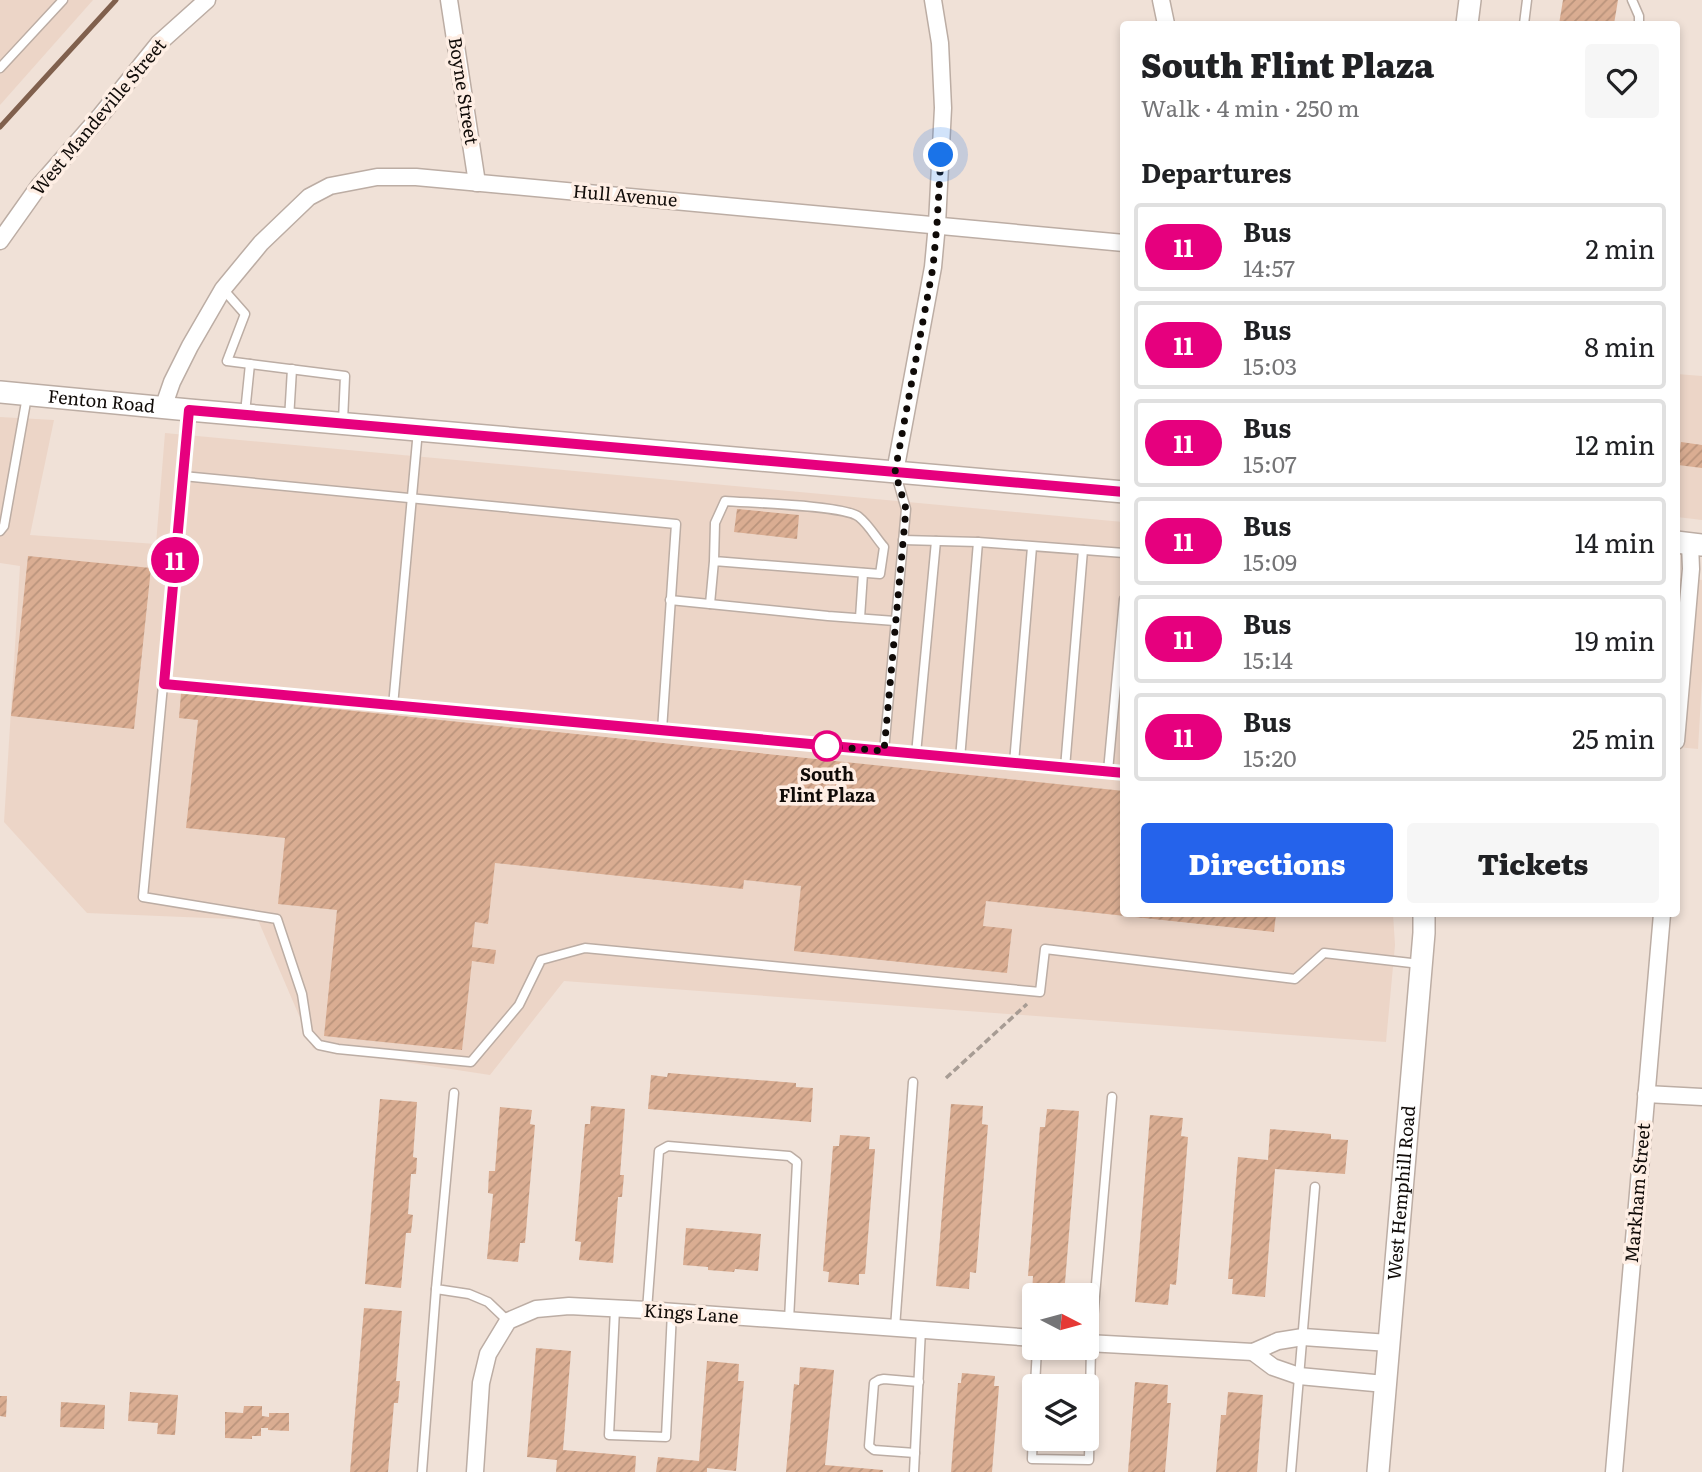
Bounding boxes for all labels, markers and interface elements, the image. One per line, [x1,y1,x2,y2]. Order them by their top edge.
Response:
street label: West Mandeville Street [24,31,172,200]
street label: Boyne Street [443,35,486,147]
text: South Flint Plaza [1141,39,1434,88]
button: heart [1585,44,1659,118]
text: Walk · 4 min · 250 m [1141,90,1360,124]
your location [923,137,958,172]
text: Departures [1141,152,1292,191]
street label: Hull Avenue [572,176,679,213]
text: Bus [1243,211,1291,250]
text: 2 min [1586,228,1655,267]
text: 11 [1174,229,1193,264]
text: 14:57 [1243,250,1295,284]
text: Bus [1243,309,1291,348]
text: 8 min [1584,326,1655,365]
text: 11 [1174,327,1193,362]
text: 15:03 [1243,348,1297,382]
street label: Fenton Road [47,382,157,419]
text: Bus [1243,407,1291,446]
text: 12 min [1575,424,1655,463]
text: 11 [1174,425,1193,460]
text: 15:07 [1243,446,1297,480]
text: Bus [1243,505,1291,544]
text: 14 min [1575,522,1655,561]
text: 11 [1174,523,1193,558]
line badge: 11 [144,537,206,583]
text: 11 [165,542,185,577]
text: 15:09 [1243,544,1297,578]
text: Bus [1243,603,1291,642]
text: 19 min [1575,620,1655,659]
text: 11 [1174,621,1193,656]
text: 15:14 [1243,642,1293,676]
text: Bus [1243,701,1291,740]
text: 25 min [1572,718,1655,757]
text: 11 [1174,719,1193,754]
marker: South Flint Plaza [812,731,842,761]
text: 15:20 [1243,740,1296,774]
place label: South Flint Plaza [779,760,876,808]
button: Directions [1141,823,1393,903]
button: Tickets [1407,823,1659,903]
street label: West Hemphill Road [1379,1104,1421,1281]
street label: Markham Street [1617,1121,1656,1264]
north arrow [1022,1283,1099,1360]
map controls [1022,1283,1099,1451]
street label: Kings Lane [643,1296,739,1329]
button: layers [1022,1374,1099,1451]

